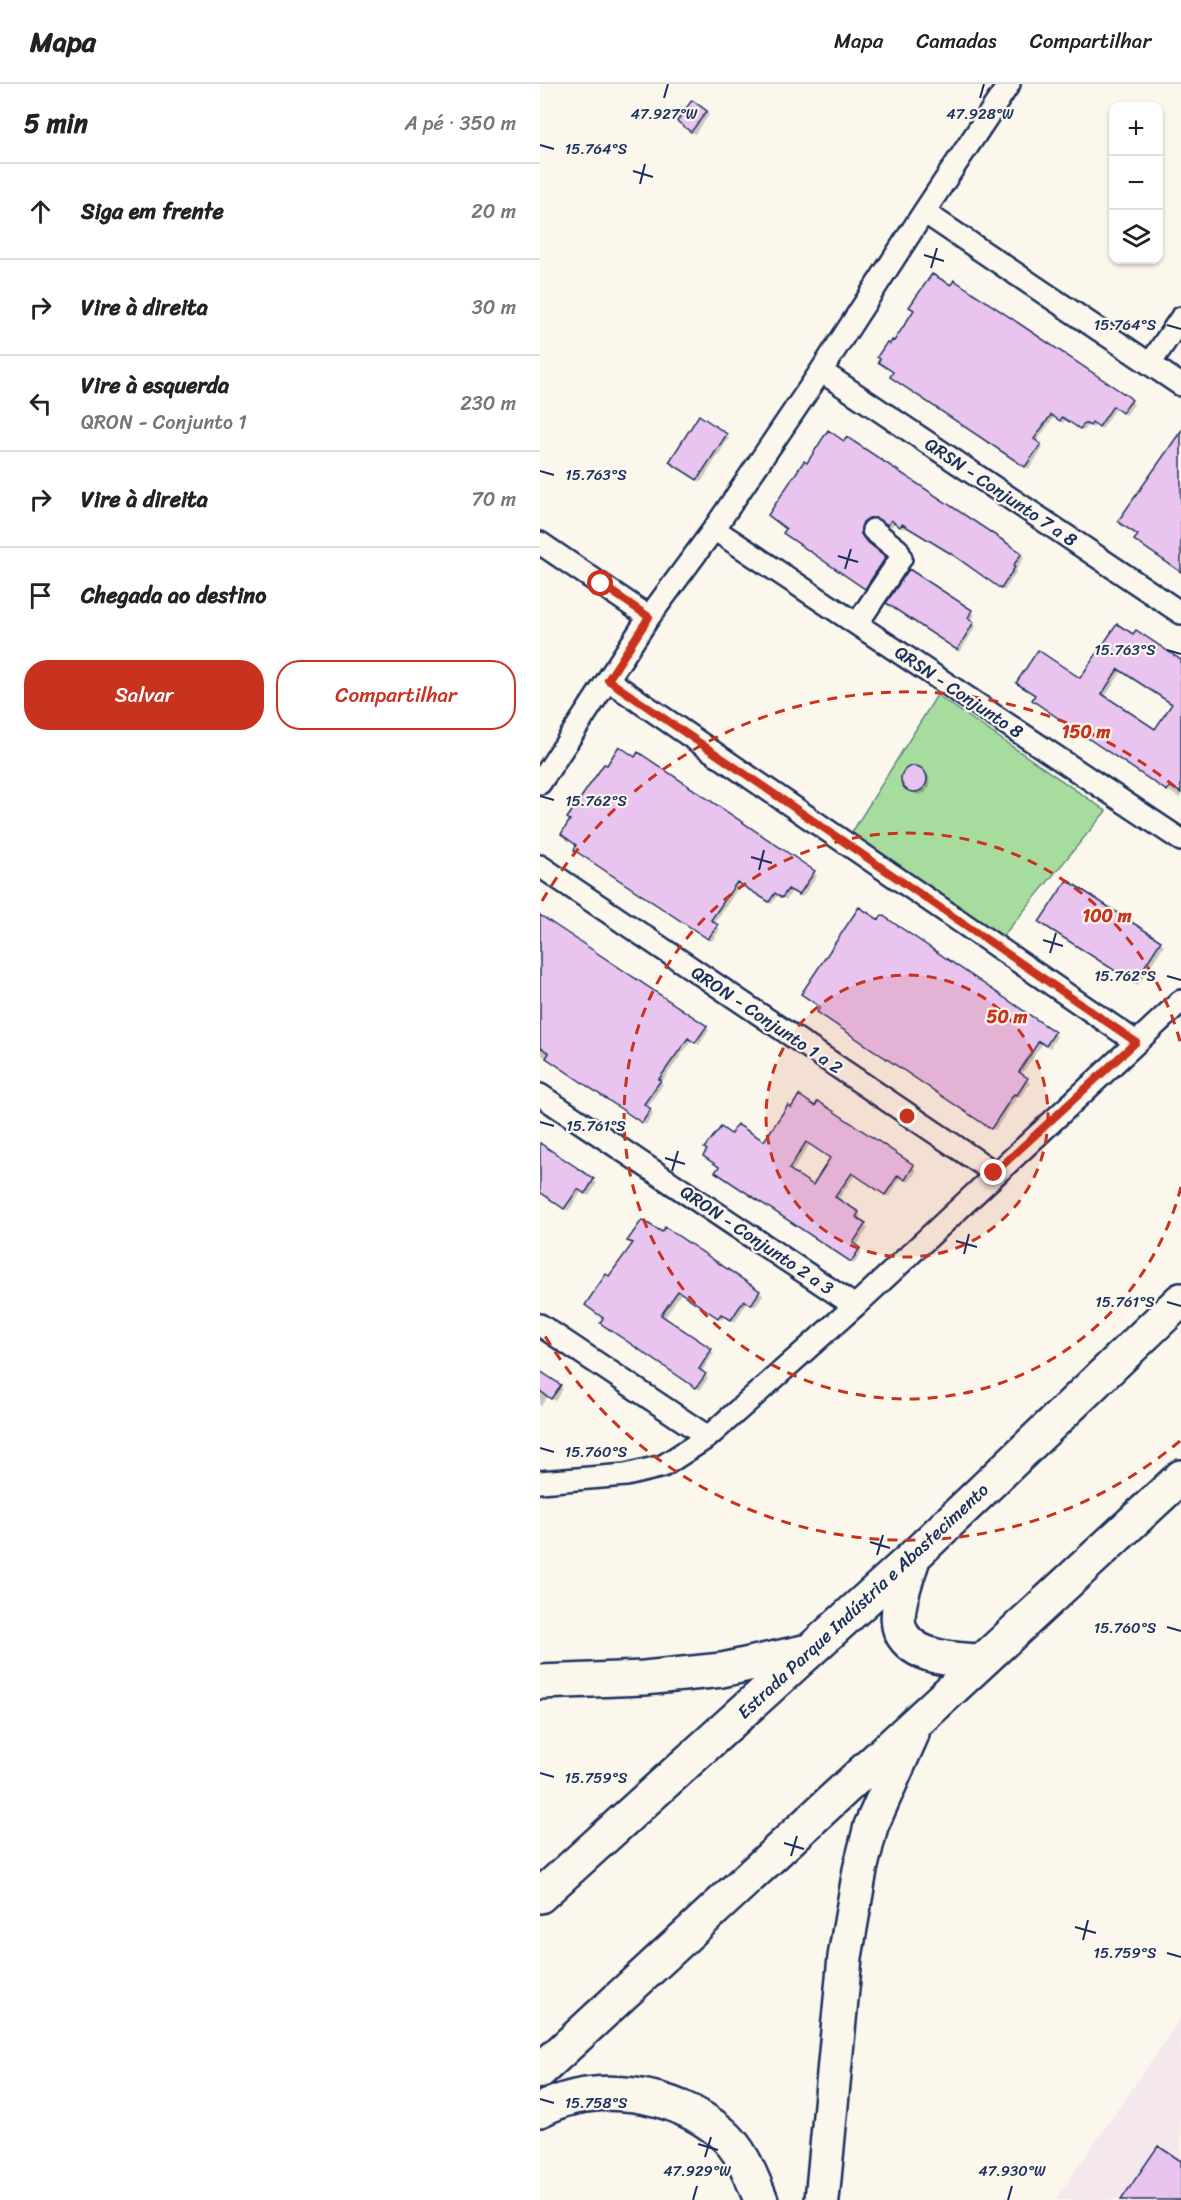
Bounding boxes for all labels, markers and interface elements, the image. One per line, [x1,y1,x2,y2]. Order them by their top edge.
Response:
text: Mapa [30,17,96,66]
text: Mapa [834,22,883,60]
text: Camadas [916,22,997,60]
text: Compartilhar [1030,22,1151,60]
text: 5 min [24,100,88,146]
text: 47.927°W [631,101,698,127]
text: 47.928°W [946,101,1014,127]
map controls [1109,102,1163,264]
button: + [1109,102,1163,156]
text: A pé · 350 m [405,106,516,141]
text: 15.764°S [565,136,628,162]
button: − [1109,156,1163,210]
text: Siga em frente [81,192,224,231]
text: 20 m [471,194,516,229]
icon: ahead [24,195,57,228]
button: layers [1109,210,1163,264]
text: Vire à direita [81,288,208,327]
text: 30 m [472,290,516,325]
icon: right [24,291,57,324]
text: 15.764°S [1094,312,1157,338]
text: Vire à esquerda [81,366,229,405]
text: 230 m [460,386,516,421]
icon: left [24,387,57,420]
text: QRON - Conjunto 1 [81,405,247,440]
street label: QRSN - Conjunto 7 a 8 [918,429,1084,555]
text: 15.763°S [565,462,627,488]
text: Vire à direita [81,480,208,519]
text: 70 m [471,482,516,517]
icon: right [24,483,57,516]
route start [587,570,613,596]
text: Chegada ao destino [81,576,266,615]
icon: arrive [24,579,57,612]
street label: QRSN - Conjunto 8 [888,637,1030,747]
text: 15.763°S [1094,637,1156,663]
button: Salvar [24,660,264,730]
button: Compartilhar [276,660,516,730]
text: 150 m [1062,716,1110,748]
text: 15.762°S [565,788,627,814]
text: 100 m [1083,900,1132,932]
street label: QRON - Conjunto 1 a 2 [684,957,850,1083]
text: 15.762°S [1094,963,1156,989]
text: 50 m [987,1001,1028,1033]
centre of rings [897,1106,917,1126]
text: 15.761°S [566,1113,626,1139]
route end [980,1159,1006,1185]
street label: QRON - Conjunto 2 a 3 [673,1176,841,1304]
text: 15.761°S [1095,1289,1155,1315]
text: 15.760°S [565,1439,628,1465]
street label: Estrada Parque Indústria e Abastecimento [729,1475,997,1727]
text: 15.760°S [1094,1615,1157,1641]
text: 15.759°S [565,1765,628,1791]
text: 15.759°S [1094,1940,1157,1966]
text: 15.758°S [565,2090,628,2116]
text: 47.929°W [663,2158,731,2184]
text: 47.930°W [978,2158,1046,2184]

